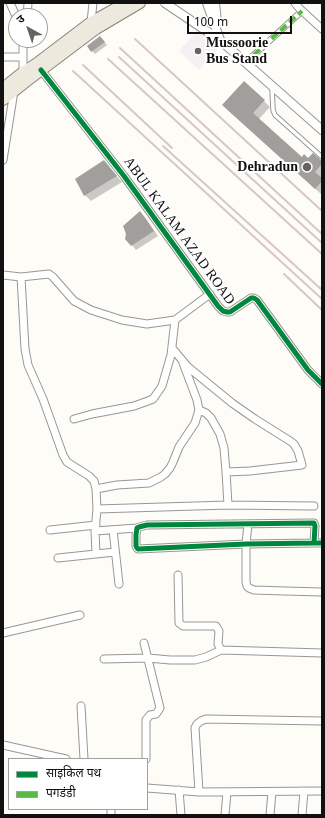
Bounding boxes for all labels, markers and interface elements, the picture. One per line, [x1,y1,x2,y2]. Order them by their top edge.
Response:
north arrow [8,8,48,48]
scale bar [189,8,294,34]
text: उ [14,12,28,27]
text: 100 m [194,15,228,31]
place label: Mussoorie Bus Stand [206,35,279,68]
marker: Mussoorie Bus Stand [193,46,203,56]
street label: ABUL KALAM AZAD ROAD [123,158,235,304]
place label: Dehradun [229,159,298,175]
marker: Dehradun [301,161,313,173]
legend [8,758,148,810]
text: साइकिल पथ [46,766,101,782]
text: पगडंडी [46,786,76,802]

